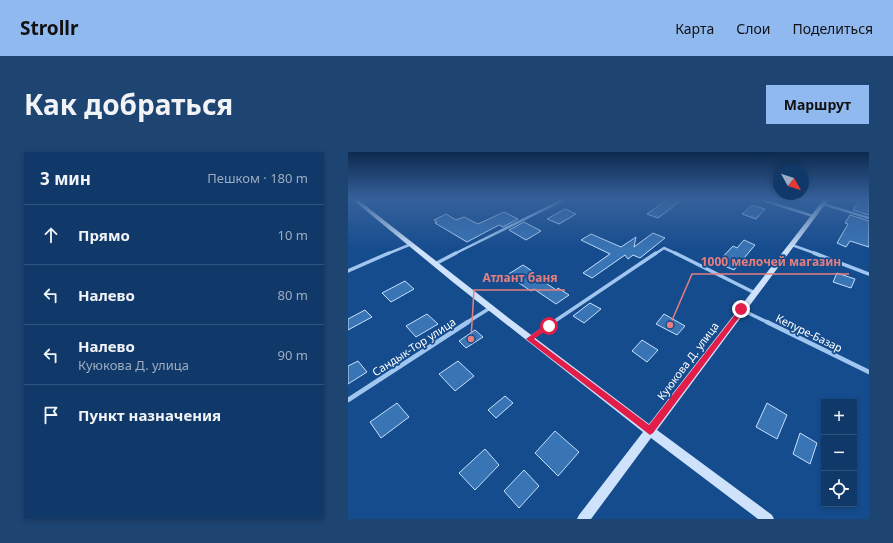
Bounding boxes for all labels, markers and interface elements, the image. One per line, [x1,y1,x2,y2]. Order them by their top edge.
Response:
text: Strollr [20,15,79,41]
text: Карта [675,19,714,38]
text: Слои [736,19,770,38]
text: Поделиться [792,19,873,38]
text: Как добраться [24,85,233,123]
button: Маршрут [766,85,869,124]
north arrow [773,164,809,200]
text: 3 мин [40,167,91,190]
text: Пешком · 180 m [207,169,308,187]
icon: ahead [40,224,62,246]
text: Прямо [78,225,130,245]
text: 10 m [278,226,308,244]
callout: 1000 мелочей магазин [692,250,849,274]
text: 1000 мелочей магазин [701,253,841,270]
callout: Атлант баня [474,266,565,290]
text: Атлант баня [482,269,558,286]
icon: left [40,284,62,306]
text: Налево [78,285,135,305]
text: 80 m [278,286,308,304]
route end [732,300,750,318]
street label: Кепуре-Базар [773,310,845,355]
street label: Сандык-Тор улица [369,314,458,379]
route start [540,317,558,335]
street label: Куюкова Д. улица [653,319,722,403]
text: Налево [78,336,135,356]
icon: left [40,344,62,366]
text: 90 m [278,346,308,364]
text: Куюкова Д. улица [78,356,189,374]
map controls [821,399,857,507]
button: + [821,399,857,435]
icon: arrive [40,404,62,426]
text: Пункт назначения [78,405,221,425]
button: − [821,435,857,471]
button: locate [821,471,857,507]

